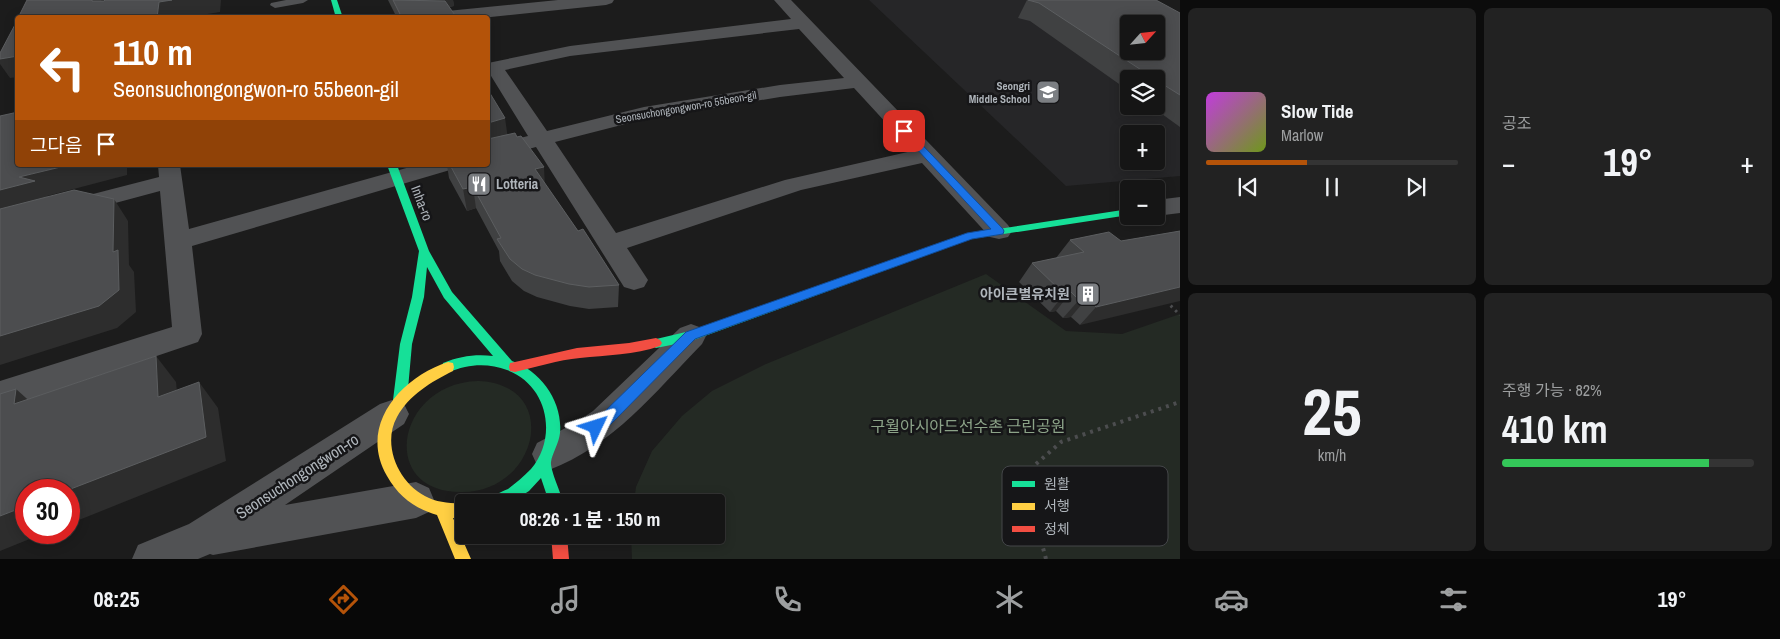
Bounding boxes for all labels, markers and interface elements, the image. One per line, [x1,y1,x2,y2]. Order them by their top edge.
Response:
north arrow [1120,15,1165,60]
map controls [1120,15,1165,225]
text: 110 m [113,29,193,76]
icon: left [30,35,95,100]
button: layers [1120,70,1165,115]
text: Seonsuchongongwon-ro 55beon-gil [113,74,399,104]
place label: Seongri Middle School [969,79,1030,106]
school or university icon: Seongri Middle School [1035,79,1061,105]
street label: Seonsuchongongwon-ro 55beon-gil [614,88,758,126]
text: Slow Tide [1281,98,1353,124]
pin [883,110,925,152]
text: 공조 [1502,112,1531,134]
icon: arrive [890,117,918,145]
text: Marlow [1281,124,1323,146]
button: + [1120,125,1165,170]
icon: arrive [92,130,120,158]
text: 그다음 [30,132,82,158]
text: 19° [1603,137,1653,188]
text: − [1502,144,1515,182]
text: + [1741,144,1754,182]
restaurant icon: Lotteria [466,171,492,197]
icon: previous [1234,173,1262,201]
icon: pause [1318,173,1346,201]
icon: next [1402,173,1430,201]
place label: Lotteria [496,175,539,193]
button: − [1120,180,1165,225]
street label: Inha-ro [407,183,437,223]
building icon: 아이큰별유치원 [1075,281,1101,307]
place label: 아이큰별유치원 [980,285,1070,303]
text: 25 [1302,368,1362,455]
text: 주행 가능 · 82% [1502,379,1602,401]
position arrow [569,400,621,452]
text: 410 km [1502,404,1608,455]
park label: 구월아시아드선수촌 근린공원 [870,415,1066,437]
street label: Seonsuchongongwon-ro [231,428,363,524]
text: km/h [1318,444,1346,466]
legend [1002,466,1168,546]
text: 원활 [1044,475,1070,493]
speed limit sign: 30 [15,479,80,544]
text: 서행 [1044,497,1070,515]
text: 08:26 · 1 분 · 150 m [520,506,660,532]
text: 정체 [1044,520,1070,538]
icon: directions [326,582,361,617]
icon: music [548,582,583,617]
icon: phone [770,582,805,617]
icon: climate [992,582,1027,617]
icon: car [1214,582,1249,617]
icon: filters [1436,582,1471,617]
text: 08:25 [93,584,140,614]
text: 19° [1658,584,1686,614]

